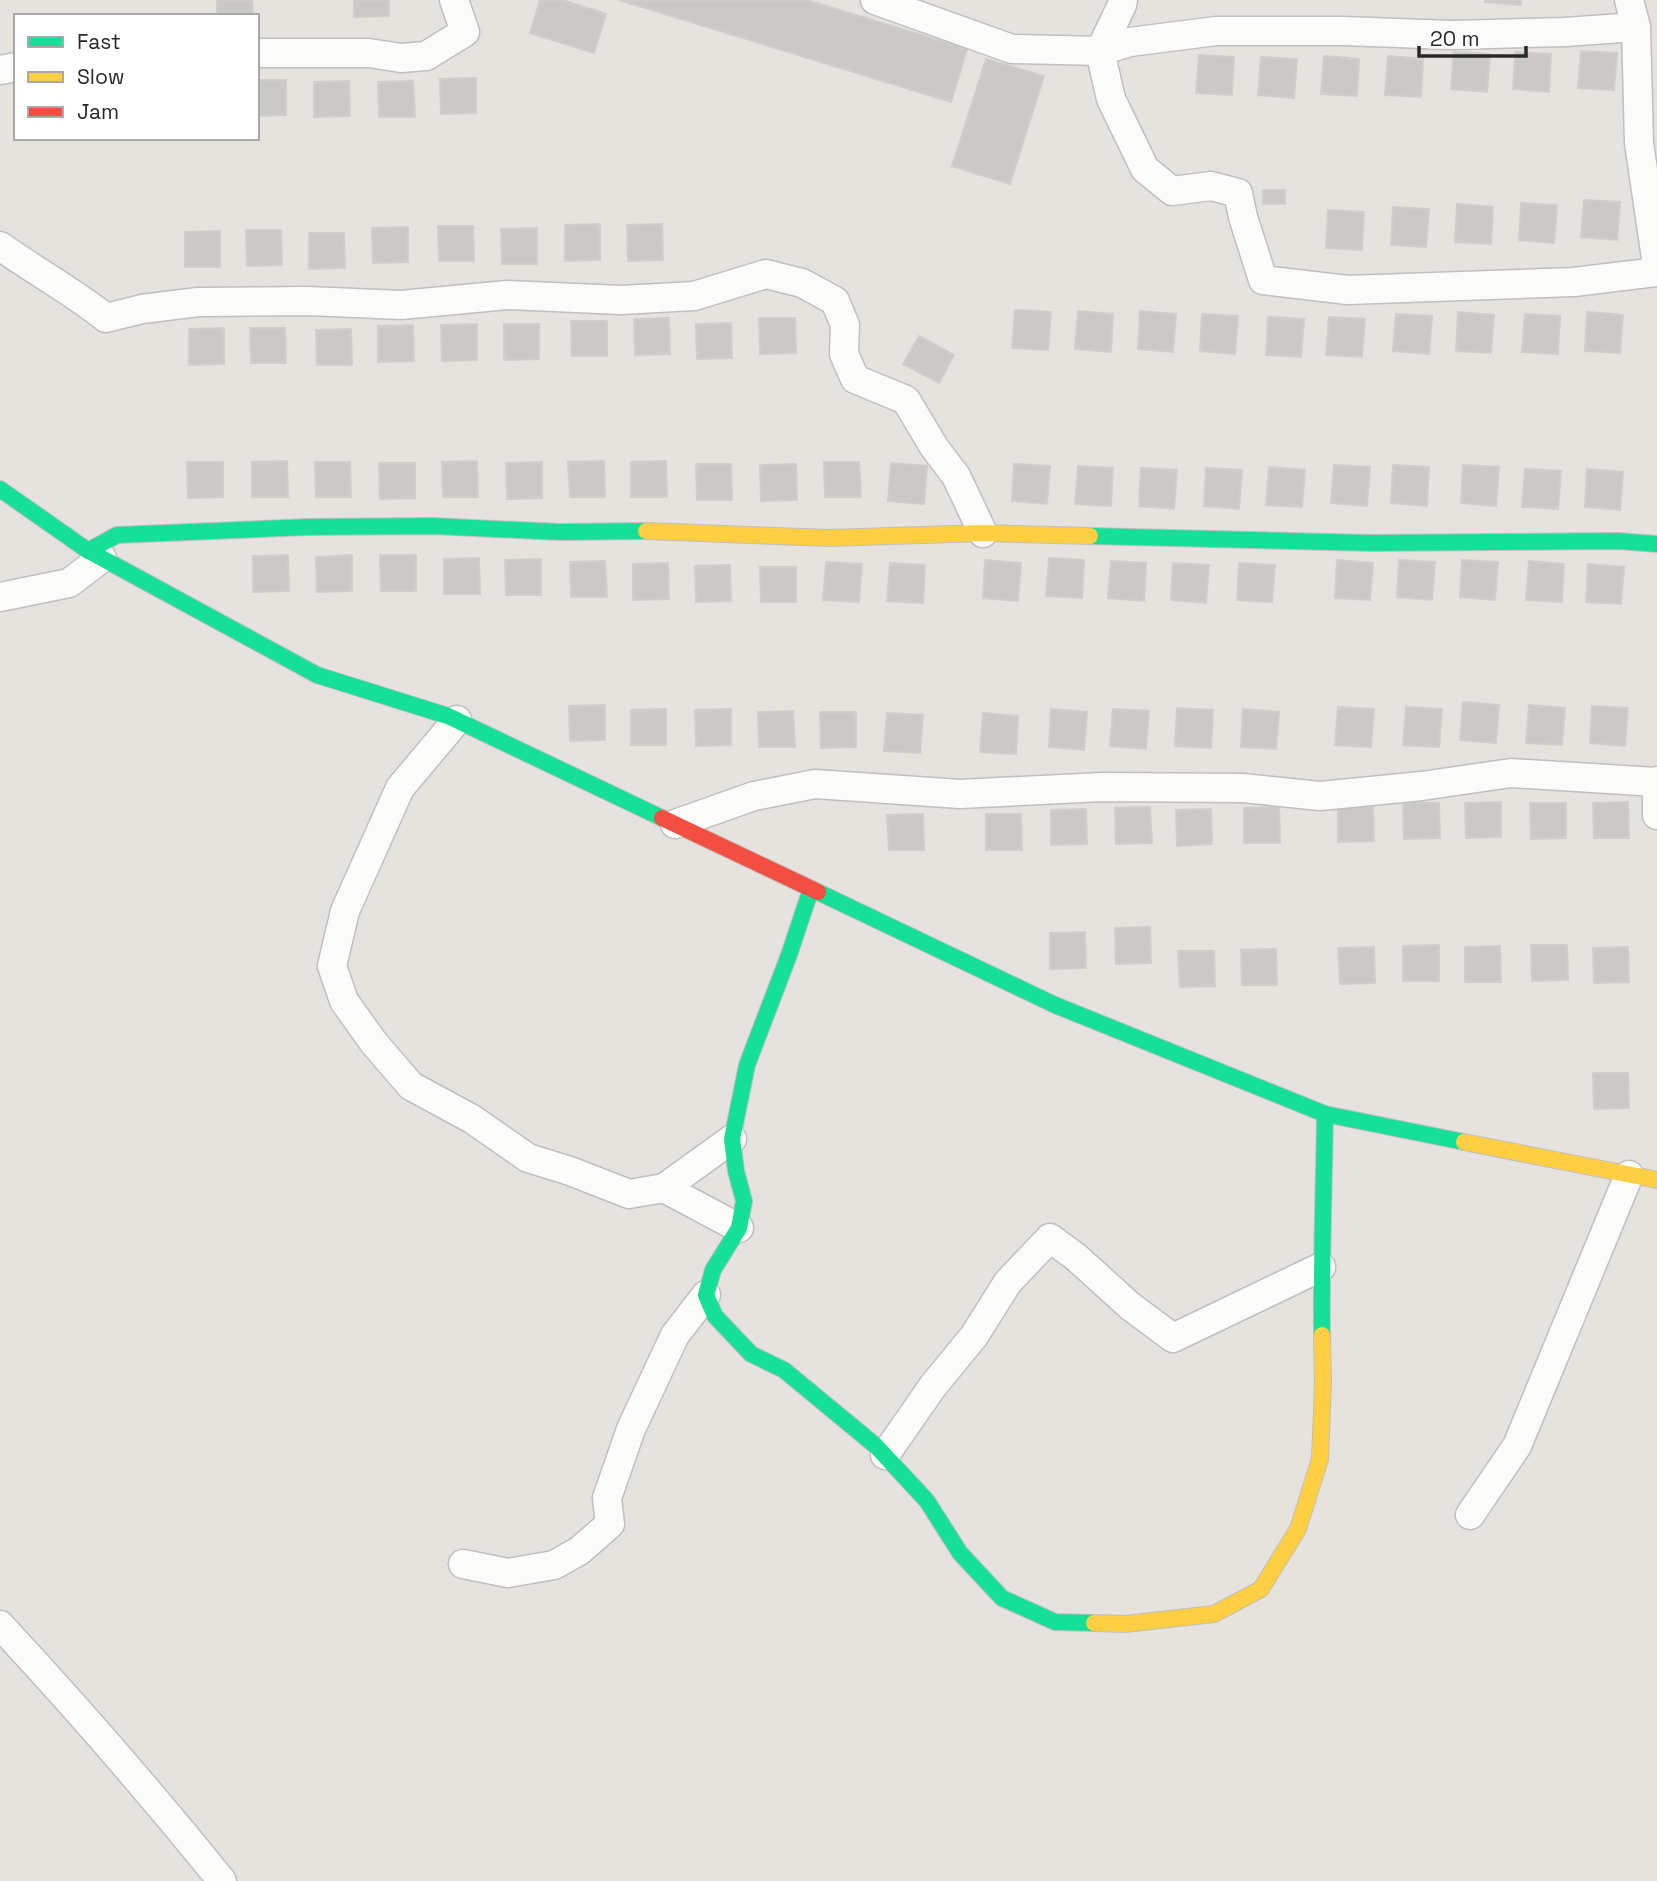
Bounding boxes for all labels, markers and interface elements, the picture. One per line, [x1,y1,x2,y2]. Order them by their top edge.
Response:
legend [14,14,259,140]
scale bar [1419,14,1526,58]
text: 20 m [1430,25,1480,52]
text: Fast [77,28,121,55]
text: Slow [77,63,125,90]
text: Jam [77,98,119,125]

